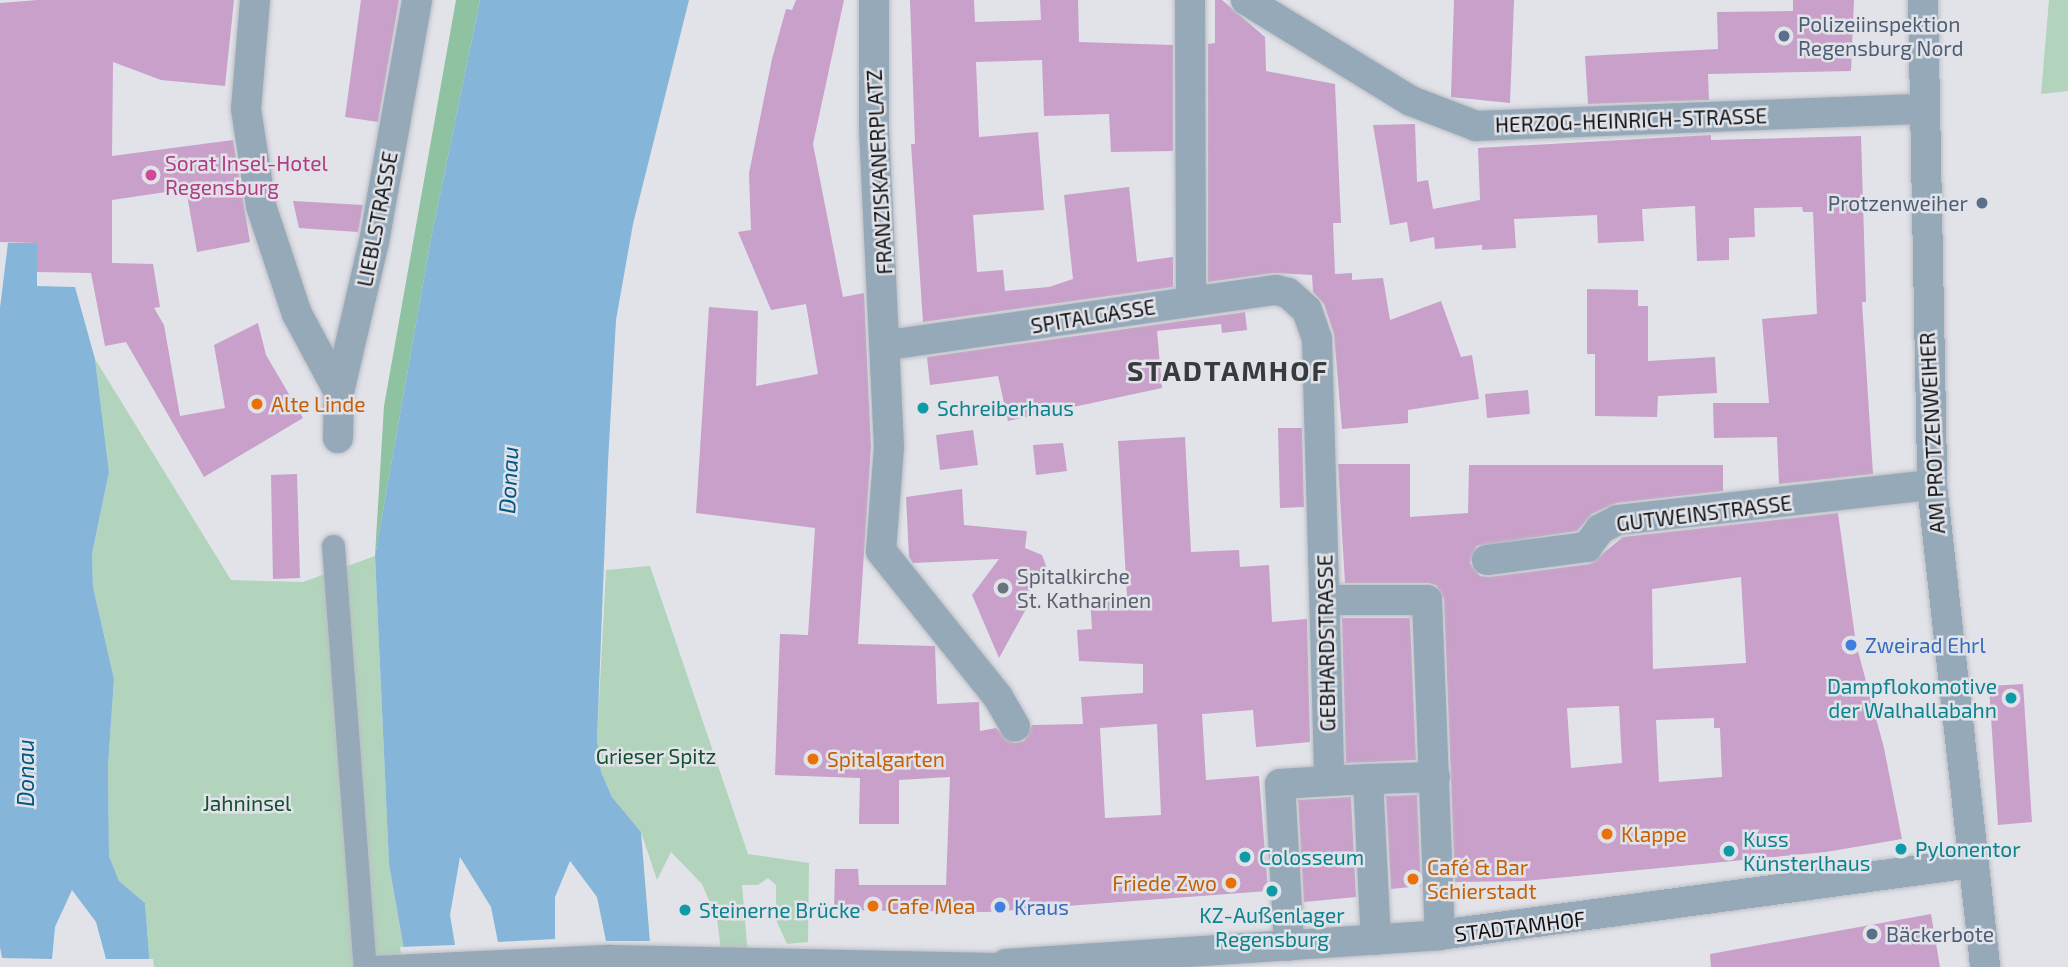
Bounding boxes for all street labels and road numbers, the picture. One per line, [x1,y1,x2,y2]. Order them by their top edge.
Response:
street label: FRANZISKANERPLATZ [861,69,897,275]
street label: HERZOG-HEINRICH-STRASSE [1495,103,1767,137]
street label: LIEBLSTRASSE [352,149,402,289]
street label: SPITALGASSE [1029,294,1157,338]
street label: AM PROTZENWEIHER [1914,332,1950,534]
street label: GUTWEINSTRASSE [1615,490,1793,536]
street label: GEBHARDSTRASSE [1312,554,1340,732]
street label: STADTAMHOF [1453,905,1587,947]

